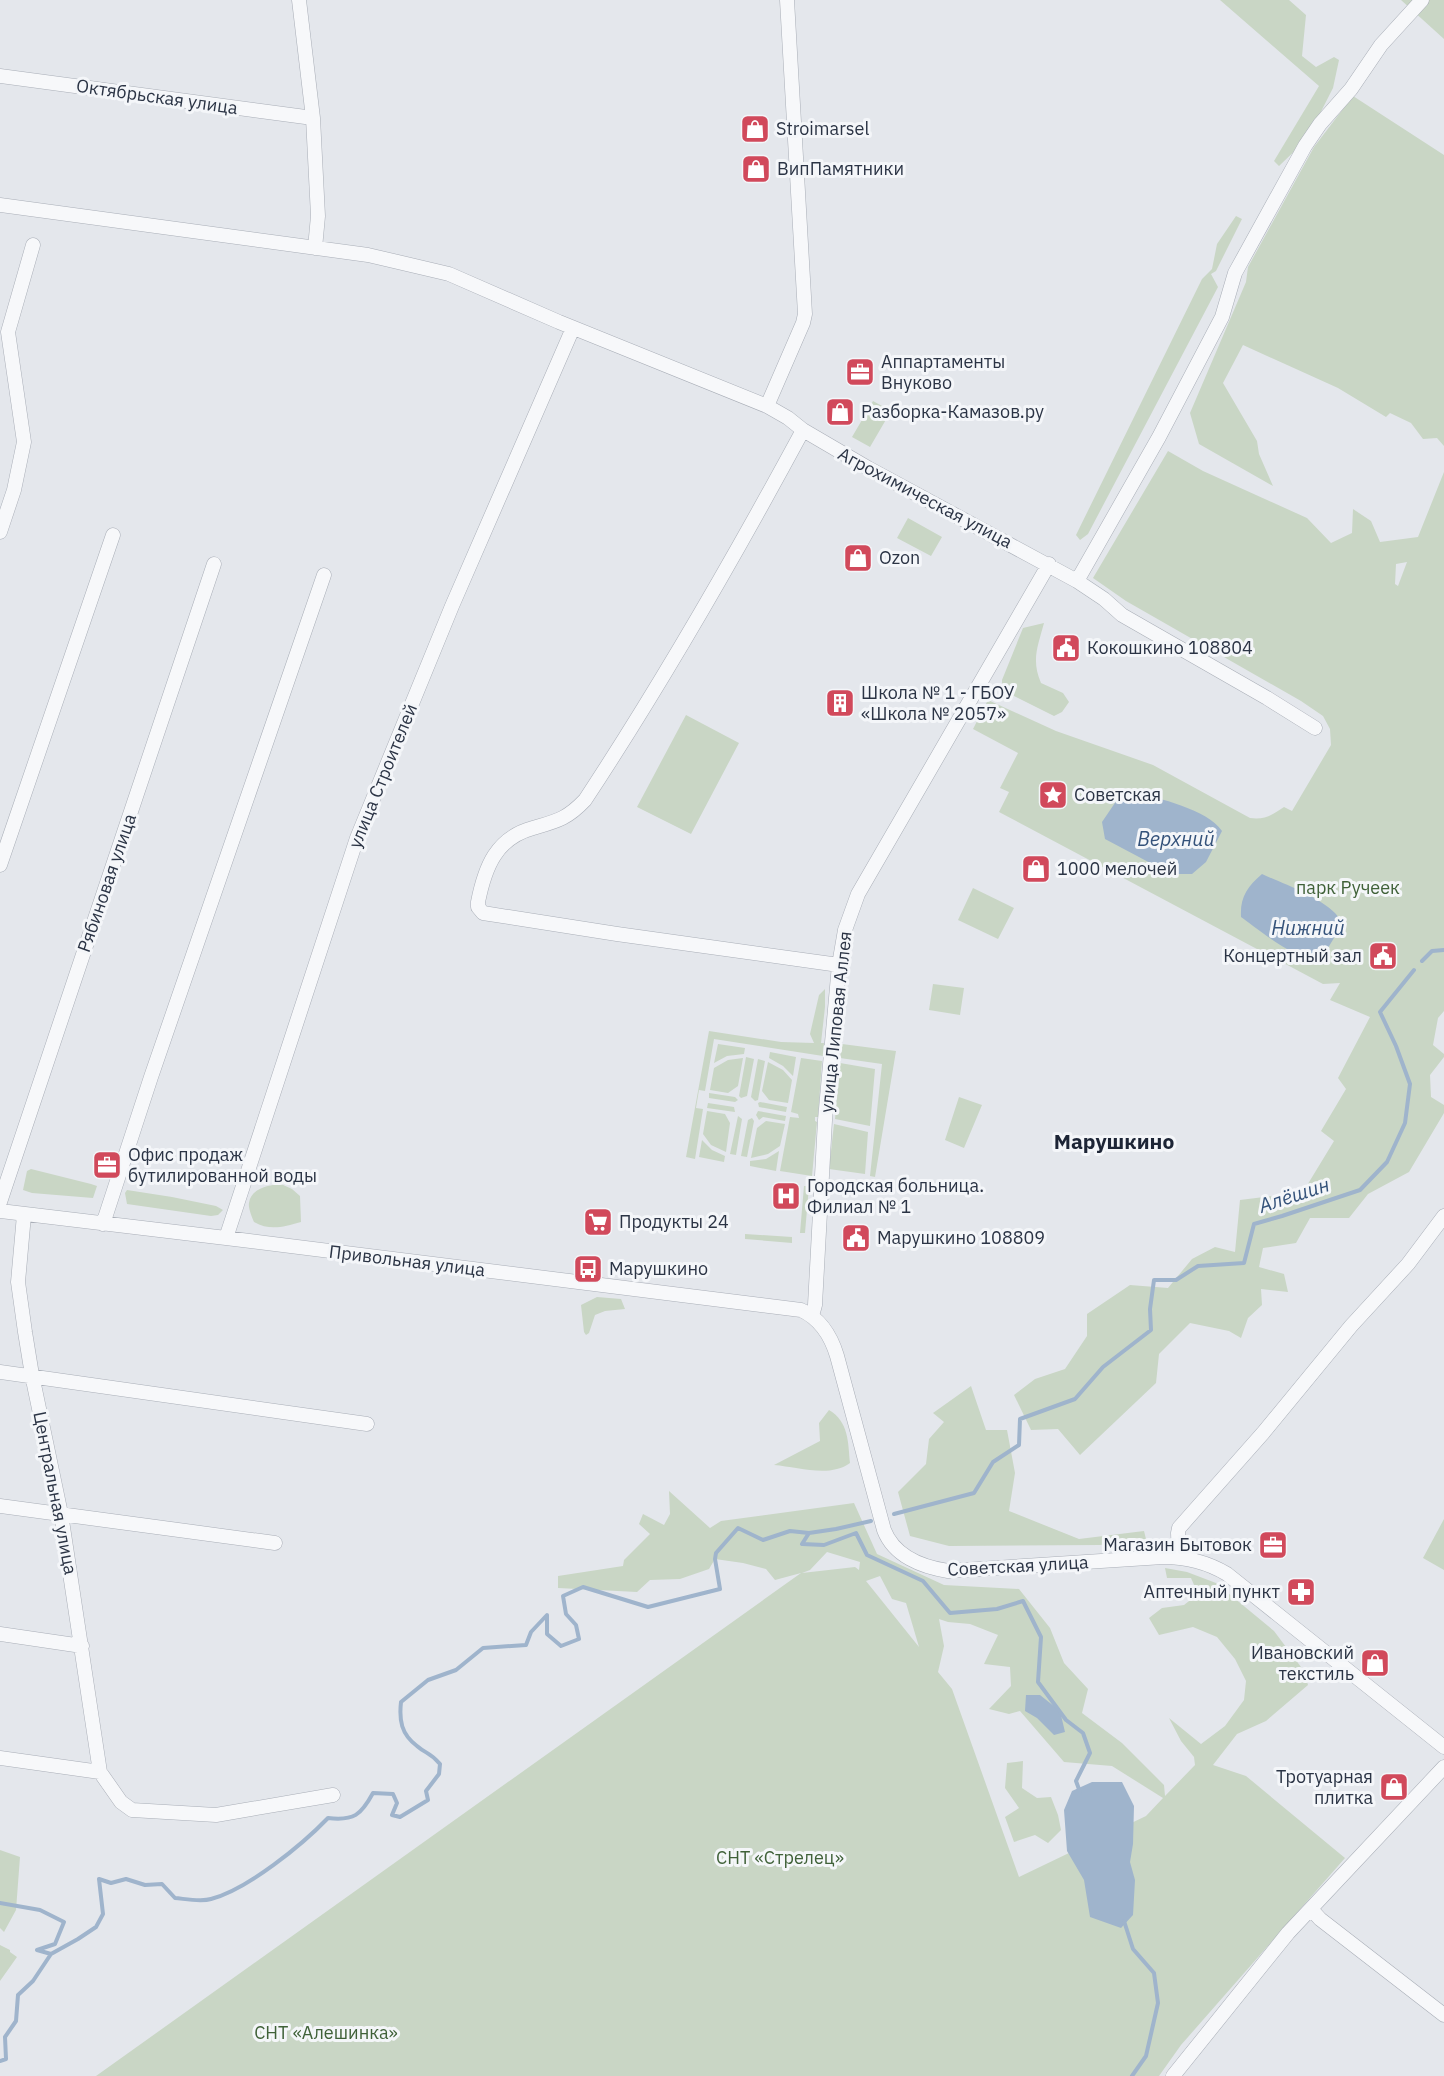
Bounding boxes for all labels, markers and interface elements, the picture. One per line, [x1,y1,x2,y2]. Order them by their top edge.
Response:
street label: Октябрьская улица [75,74,240,119]
shop icon: Stroimarsel [739,113,771,145]
place label: Stroimarsel [776,117,869,140]
shop icon: ВипПамятники [740,153,772,185]
place label: ВипПамятники [777,157,904,180]
place label: Аппартаменты Внуково [881,350,1005,394]
office icon: Аппартаменты Внуково [844,356,876,388]
shop icon: Разборка-Камазов.ру [824,396,856,428]
place label: Разборка-Камазов.ру [861,400,1044,423]
street label: Агрохимическая улица [834,442,1017,553]
shop icon: Ozon [842,542,874,574]
place label: Ozon [879,546,920,569]
public building icon: Кокошкино 108804 [1050,632,1082,664]
place label: Кокошкино 108804 [1087,636,1253,659]
place label: Школа № 1 - ГБОУ «Школа № 2057» [861,681,1015,725]
building icon: Школа № 1 - ГБОУ «Школа № 2057» [824,687,856,719]
street label: улица Строителей [343,700,422,851]
place icon: Советская [1037,779,1069,811]
place label: Советская [1074,783,1161,806]
street label: Рябиновая улица [72,810,141,955]
water label: Верхний [1137,825,1215,852]
shop icon: 1000 мелочей [1020,853,1052,885]
place label: 1000 мелочей [1057,857,1177,880]
park label: парк Ручеек [1296,876,1400,899]
water label: Нижний [1271,914,1345,941]
street label: улица Липовая Аллея [815,930,856,1114]
public building icon: Концертный зал [1367,940,1399,972]
place label: Концертный зал [1223,944,1362,967]
district label: Марушкино [1054,1127,1174,1155]
place label: Офис продаж бутилированной воды [128,1143,317,1187]
office icon: Офис продаж бутилированной воды [91,1149,123,1181]
water label: Алёшин [1254,1170,1333,1219]
place label: Городская больница. Филиал № 1 [807,1174,984,1218]
hospital icon: Городская больница. Филиал № 1 [770,1180,802,1212]
supermarket icon: Продукты 24 [582,1206,614,1238]
place label: Продукты 24 [619,1210,729,1233]
public building icon: Марушкино 108809 [840,1222,872,1254]
place label: Марушкино 108809 [877,1226,1045,1249]
street label: Привольная улица [328,1240,487,1282]
bus stop icon: Марушкино [572,1253,604,1285]
place label: Марушкино [609,1257,708,1280]
street label: Центральная улица [28,1409,83,1577]
office icon: Магазин Бытовок [1257,1529,1289,1561]
place label: Магазин Бытовок [1103,1533,1252,1556]
street label: Советская улица [947,1550,1090,1581]
pharmacy icon: Аптечный пункт [1285,1576,1317,1608]
place label: Аптечный пункт [1144,1580,1281,1603]
place label: Ивановский текстиль [1251,1641,1354,1685]
shop icon: Ивановский текстиль [1359,1647,1391,1679]
place label: Тротуарная плитка [1276,1765,1373,1809]
shop icon: Тротуарная плитка [1378,1771,1410,1803]
park label: СНТ «Стрелец» [716,1846,844,1869]
park label: СНТ «Алешинка» [254,2021,398,2044]

